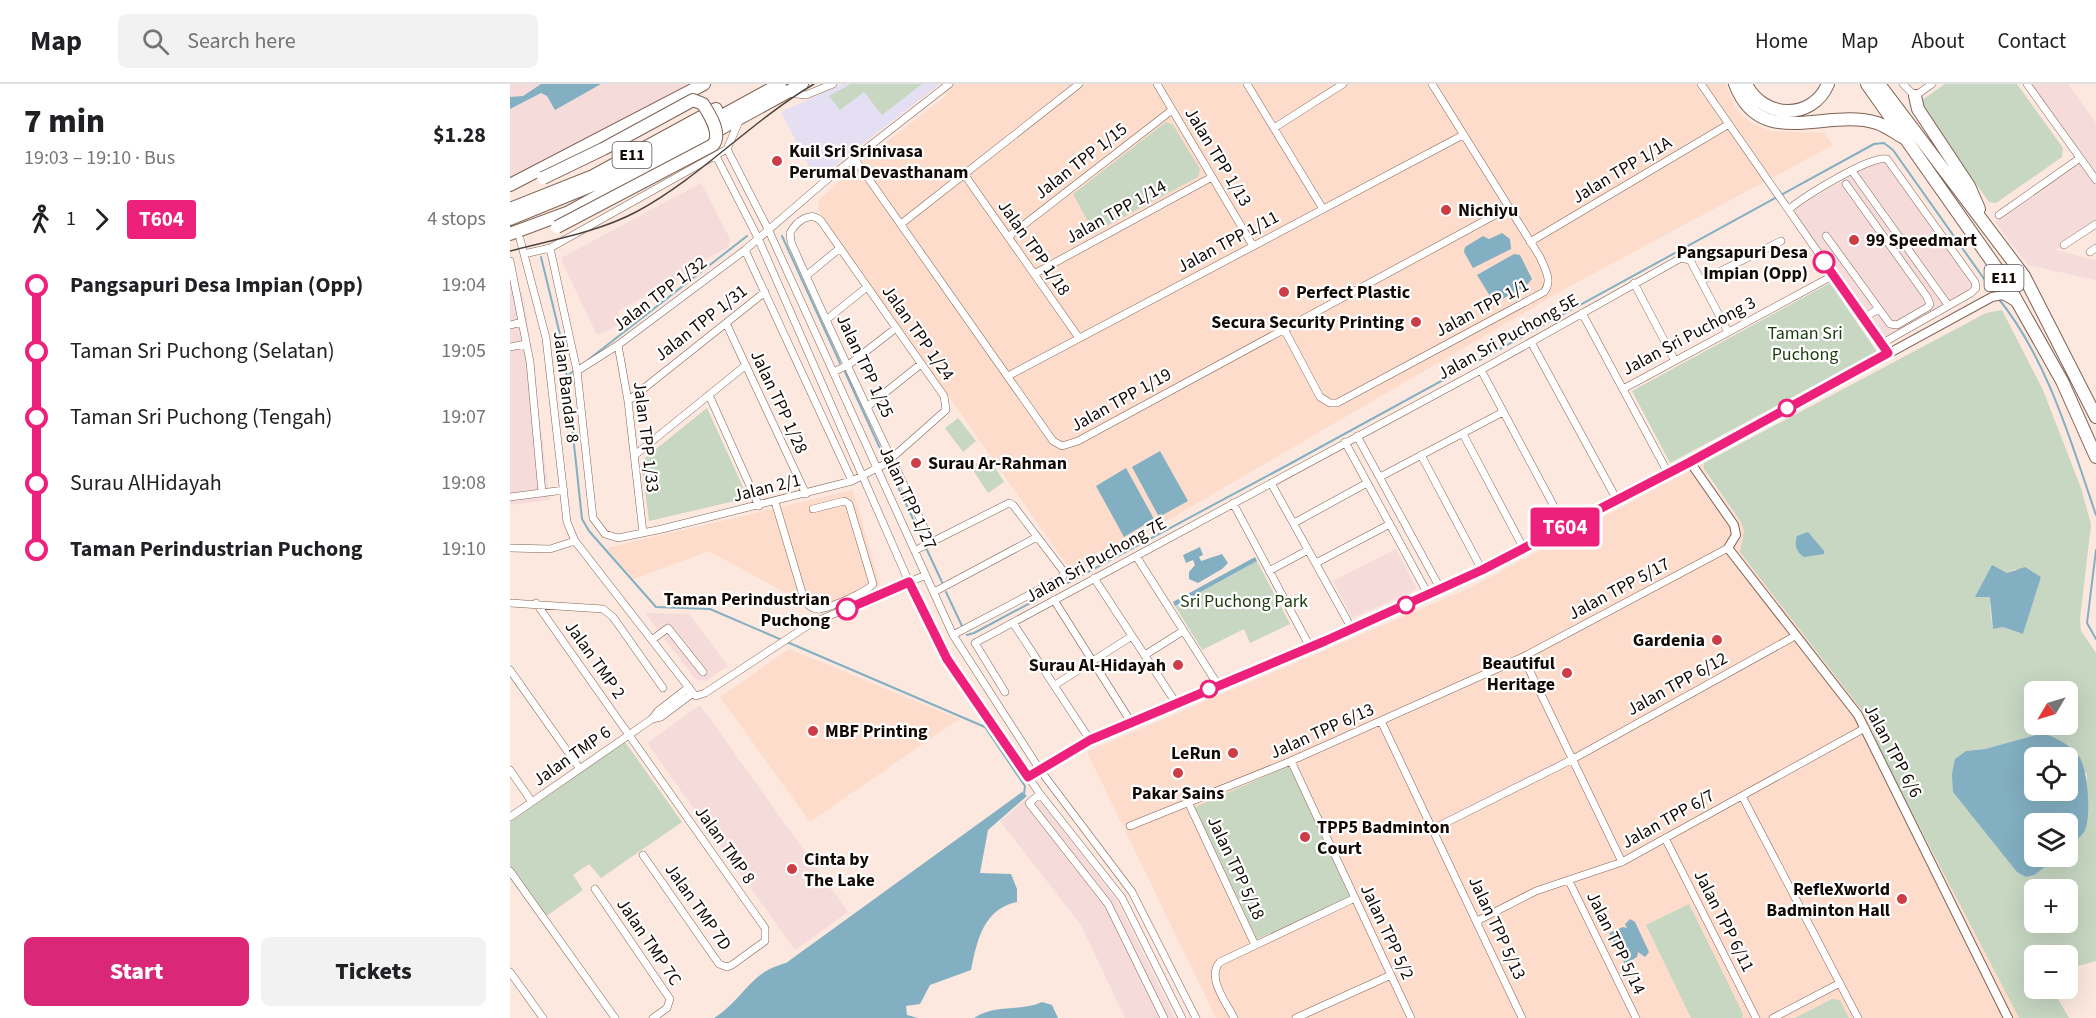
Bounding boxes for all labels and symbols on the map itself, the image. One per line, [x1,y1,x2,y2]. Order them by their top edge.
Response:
street label: Jalan TPP 1/13 [1179,103,1257,211]
street label: Jalan TPP 1/15 [1029,117,1133,205]
street label: Jalan TPP 1/1A [1567,130,1677,210]
place label: Kuil Sri Srinivasa Perumal Devasthanam [789,139,968,185]
road number: E11 [612,142,652,168]
marker: Kuil Sri Srinivasa Perumal Devasthanam [770,154,784,168]
street label: Jalan TPP 1/14 [1061,174,1171,250]
street label: Jalan TPP 1/18 [992,195,1076,301]
place label: Nichiyu [1458,198,1518,223]
marker: Nichiyu [1439,203,1453,217]
street label: Jalan TPP 1/11 [1173,205,1283,279]
place label: 99 Speedmart [1866,228,1977,253]
marker: 99 Speedmart [1847,233,1861,247]
place label: Pangsapuri Desa Impian (Opp) [1677,240,1808,286]
street label: Jalan TPP 1/32 [608,250,712,338]
marker: Pangsapuri Desa Impian (Opp) [1813,251,1835,273]
road number: E11 [1984,265,2024,291]
street label: Jalan TPP 1/1 [1431,273,1533,343]
street label: Jalan TPP 1/31 [649,279,753,367]
street label: Jalan TPP 1/24 [876,280,960,386]
place label: Perfect Plastic [1296,280,1411,305]
marker: Perfect Plastic [1277,285,1291,299]
street label: Jalan Sri Puchong 5E [1433,288,1583,386]
street label: Jalan Sri Puchong 3 [1618,290,1760,382]
street label: Jalan TPP 1/25 [830,310,900,422]
place label: Secura Security Printing [1211,310,1404,335]
marker: Secura Security Printing [1409,315,1423,329]
park label: Taman Sri Puchong [1767,321,1843,367]
street label: Jalan Bandar 8 [547,330,585,444]
street label: Jalan TPP 1/28 [744,346,814,458]
street label: Jalan TPP 1/19 [1066,362,1176,438]
street label: Jalan TPP 1/33 [627,380,665,494]
unlabelled marker [1778,399,1796,417]
street label: Jalan TPP 1/27 [873,442,943,554]
place label: Surau Ar-Rahman [928,451,1067,476]
marker: Surau Ar-Rahman [909,456,923,470]
street label: Jalan 2/1 [731,468,803,508]
line badge: T604 [1523,508,1607,546]
street label: Jalan Sri Puchong 7E [1021,511,1171,609]
street label: Jalan TPP 5/17 [1564,552,1674,626]
place label: Taman Perindustrian Puchong [664,587,830,633]
park label: Sri Puchong Park [1180,589,1308,614]
unlabelled marker [1397,596,1415,614]
marker: Taman Perindustrian Puchong [836,598,858,620]
street label: Jalan TMP 2 [559,616,631,704]
place label: Gardenia [1633,628,1705,653]
marker: Gardenia [1710,633,1724,647]
street label: Jalan TPP 6/12 [1622,646,1732,722]
place label: Beautiful Heritage [1482,651,1555,697]
place label: Surau Al-Hidayah [1029,653,1166,678]
marker: Surau Al-Hidayah [1171,658,1185,672]
marker: Beautiful Heritage [1560,666,1574,680]
unlabelled marker [1200,680,1218,698]
north arrow [2024,681,2078,735]
street label: Jalan TPP 6/13 [1266,697,1378,765]
street label: Jalan TPP 6/6 [1858,700,1928,802]
place label: MBF Printing [825,719,928,744]
street label: Jalan TMP 6 [528,720,616,792]
marker: MBF Printing [806,724,820,738]
place label: LeRun [1171,741,1221,766]
marker: LeRun [1226,746,1240,760]
marker: Pakar Sains [1171,766,1185,780]
place label: Pakar Sains [1132,781,1224,806]
street label: Jalan TPP 6/7 [1617,783,1719,855]
street label: Jalan TMP 8 [689,801,761,889]
street label: Jalan TPP 5/18 [1201,812,1271,924]
place label: TPP5 Badminton Court [1317,815,1450,861]
marker: TPP5 Badminton Court [1298,830,1312,844]
place label: Cinta by The Lake [804,847,875,893]
street label: Jalan TMP 7D [659,858,737,956]
marker: Cinta by The Lake [785,862,799,876]
street label: Jalan TPP 6/11 [1688,866,1760,976]
street label: Jalan TPP 5/13 [1462,872,1532,984]
place label: RefleXworld Badminton Hall [1766,877,1890,923]
street label: Jalan TPP 5/2 [1354,880,1420,984]
street label: Jalan TPP 5/14 [1580,887,1652,999]
marker: RefleXworld Badminton Hall [1895,892,1909,906]
street label: Jalan TMP 7C [611,893,687,991]

